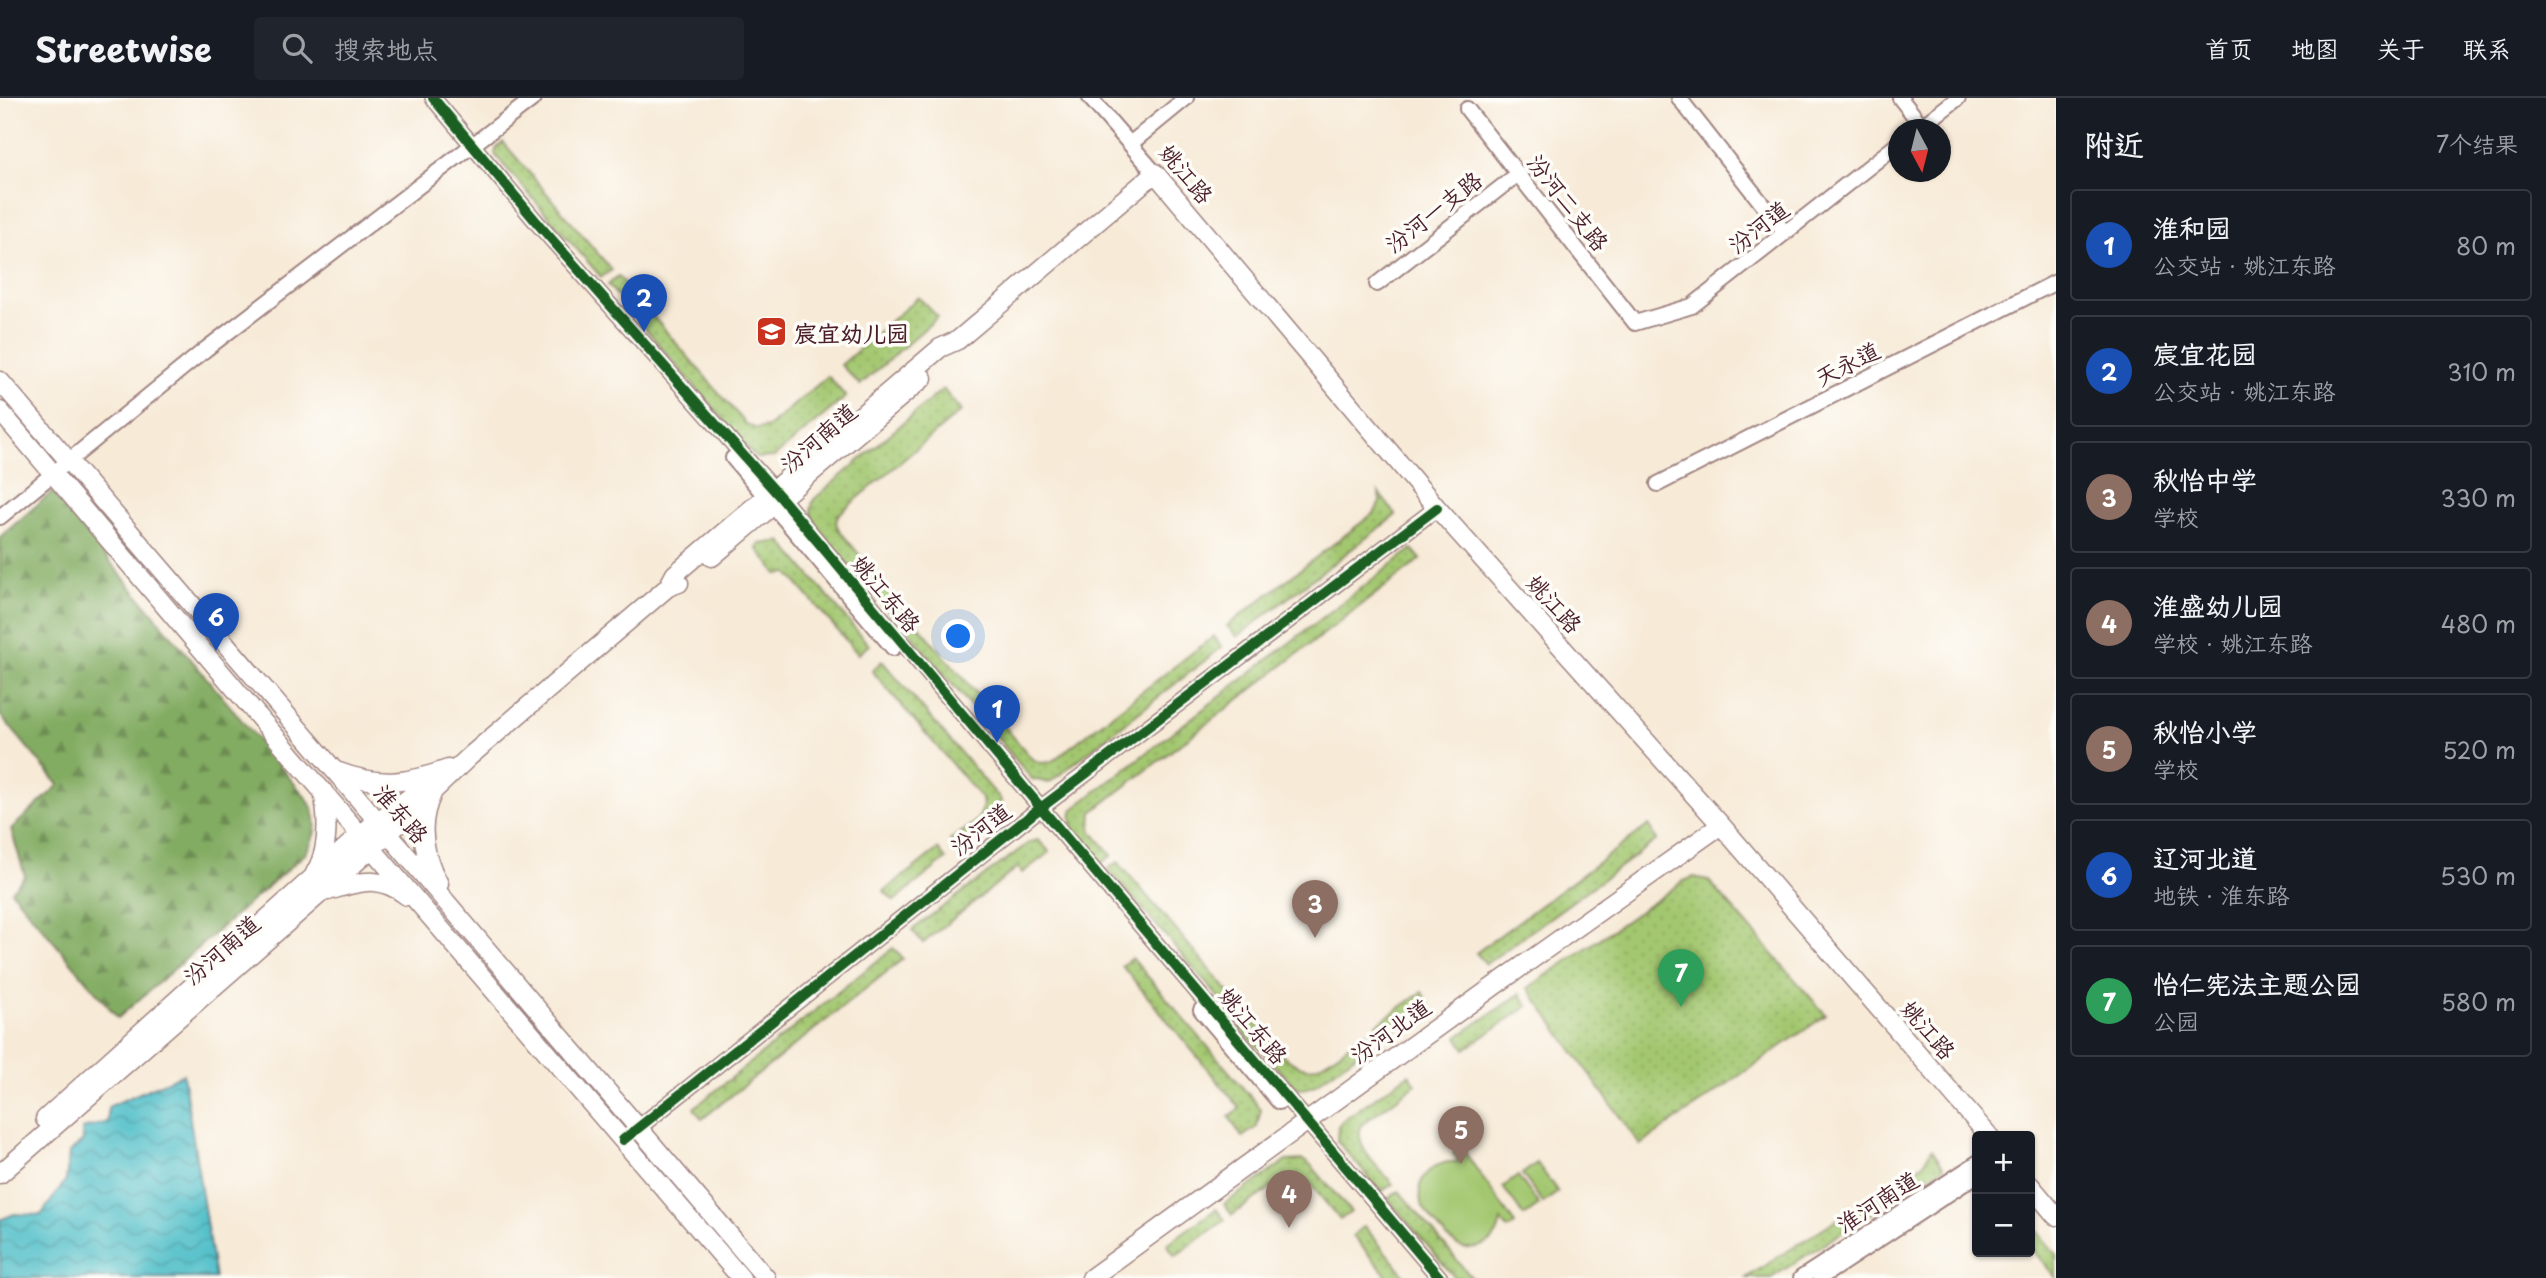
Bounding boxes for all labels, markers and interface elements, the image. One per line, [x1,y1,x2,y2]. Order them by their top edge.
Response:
search box [254,17,744,80]
text: Streetwise [35,23,212,73]
icon: search [278,29,316,67]
text: 搜索地点 [334,29,438,68]
text: 首页 [2205,30,2253,66]
text: 地图 [2291,30,2339,66]
text: 关于 [2377,30,2425,66]
text: 联系 [2463,30,2511,66]
north arrow [1888,119,1951,182]
text: 附近 [2084,121,2144,166]
text: 7个结果 [2436,126,2518,161]
street label: 姚江路 [1151,135,1223,211]
street label: 汾河二支路 [1520,146,1618,258]
street label: 汾河一支路 [1377,162,1489,260]
street label: 汾河道 [1720,191,1796,261]
text: 淮和园 [2153,208,2231,247]
text: 1 [2104,228,2115,263]
text: 80 m [2456,228,2516,263]
text: 公交站 · 姚江东路 [2153,247,2336,282]
pin: 2 [621,274,667,332]
school or university icon: 宸宜幼儿园 [754,315,788,349]
place label: 宸宜幼儿园 [794,315,909,350]
street label: 天永道 [1808,332,1886,394]
text: 宸宜花园 [2153,334,2257,373]
text: 2 [2101,354,2117,389]
text: 310 m [2447,354,2516,389]
text: 公交站 · 姚江东路 [2153,373,2336,408]
street label: 汾河南道 [772,394,864,480]
text: 秋怡中学 [2153,460,2257,499]
text: 3 [2101,480,2117,515]
text: 330 m [2440,480,2516,515]
text: 学校 [2153,499,2199,534]
street label: 姚江东路 [844,547,930,639]
street label: 姚江路 [1519,566,1591,640]
text: 淮盛幼儿园 [2153,586,2283,625]
pin: 6 [193,593,239,651]
text: 4 [2101,606,2117,641]
text: 480 m [2441,606,2516,641]
your location [941,619,975,653]
text: 学校 · 姚江东路 [2153,625,2313,660]
pin: 1 [974,685,1020,743]
text: 秋怡小学 [2153,712,2257,751]
text: 5 [2102,732,2116,767]
text: 520 m [2443,732,2516,767]
text: 学校 [2153,751,2199,786]
street label: 淮东路 [366,775,438,851]
street label: 汾河道 [942,793,1018,863]
text: 辽河北道 [2153,838,2257,877]
text: 6 [2101,858,2117,893]
text: 530 m [2440,858,2516,893]
text: 地铁 · 淮东路 [2153,877,2290,912]
pin: 3 [1292,880,1338,938]
street label: 汾河南道 [175,906,267,992]
pin: 7 [1658,949,1704,1007]
text: 怡仁宪法主题公园 [2153,964,2361,1003]
street label: 姚江东路 [1211,979,1297,1071]
text: 7 [2102,984,2116,1019]
text: 580 m [2441,984,2516,1019]
street label: 汾河北道 [1342,989,1438,1071]
street label: 姚江路 [1893,991,1965,1067]
text: 公园 [2153,1003,2199,1038]
pin: 5 [1438,1106,1484,1164]
map controls [1972,1131,2035,1257]
button: + [1972,1131,2035,1194]
street label: 淮河南道 [1829,1161,1925,1241]
pin: 4 [1266,1170,1312,1228]
button: − [1972,1194,2035,1257]

